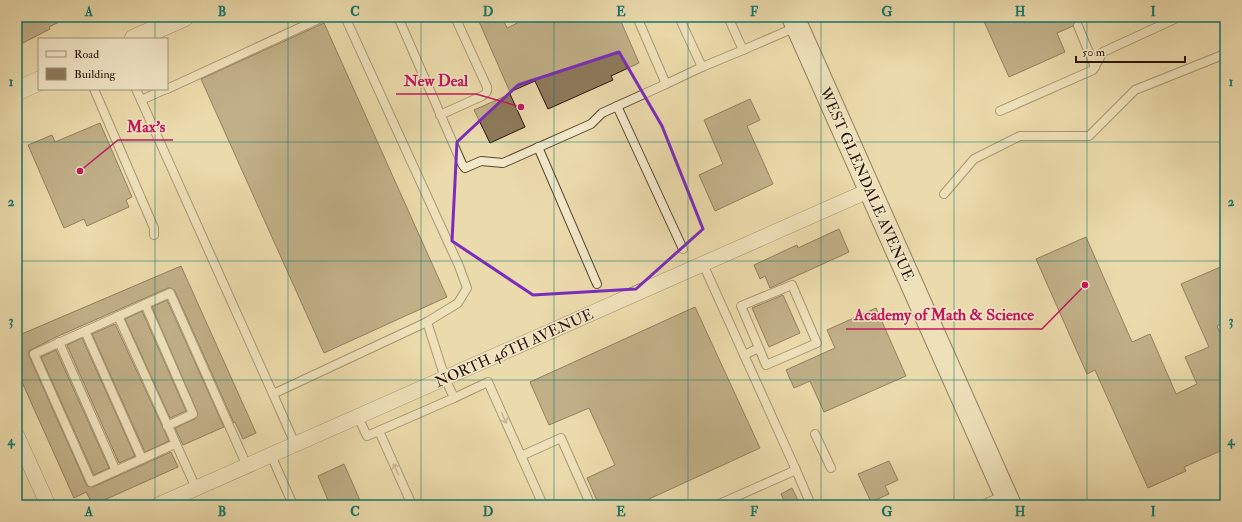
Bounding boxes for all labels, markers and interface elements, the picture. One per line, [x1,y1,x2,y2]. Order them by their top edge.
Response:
text: A [84,4,94,20]
text: B [218,4,226,20]
text: C [350,4,360,20]
text: D [483,4,494,20]
text: E [616,4,626,20]
text: F [750,4,759,20]
text: G [882,4,893,20]
text: H [1015,4,1026,20]
text: I [1150,4,1156,20]
legend [38,38,168,90]
scale bar [1076,38,1185,64]
text: 50 m [1082,45,1106,60]
text: Road [74,47,99,62]
callout: New Deal [396,66,476,94]
text: Building [74,67,117,82]
text: New Deal [403,71,469,91]
text: 1 [9,74,14,90]
text: 1 [1229,74,1234,90]
street label: WEST GLENDALE AVENUE [815,84,918,284]
callout: Max's [118,112,173,140]
text: Max's [126,117,166,137]
text: 2 [8,194,15,210]
text: 2 [1228,194,1235,210]
callout: Academy of Math & Science [846,301,1042,329]
street label: NORTH 46TH AVENUE [432,305,597,392]
text: Academy of Math & Science [853,305,1034,326]
text: 3 [9,313,14,329]
text: 3 [1229,313,1234,329]
one-way arrow [501,412,508,424]
text: 4 [6,433,15,449]
text: 4 [1226,433,1235,449]
one-way arrow [392,464,399,476]
text: A [84,504,94,520]
text: B [218,504,226,520]
text: C [350,504,360,520]
text: D [483,504,494,520]
text: E [616,504,626,520]
text: F [750,504,759,520]
text: G [882,504,893,520]
text: H [1015,504,1026,520]
text: I [1150,504,1156,520]

